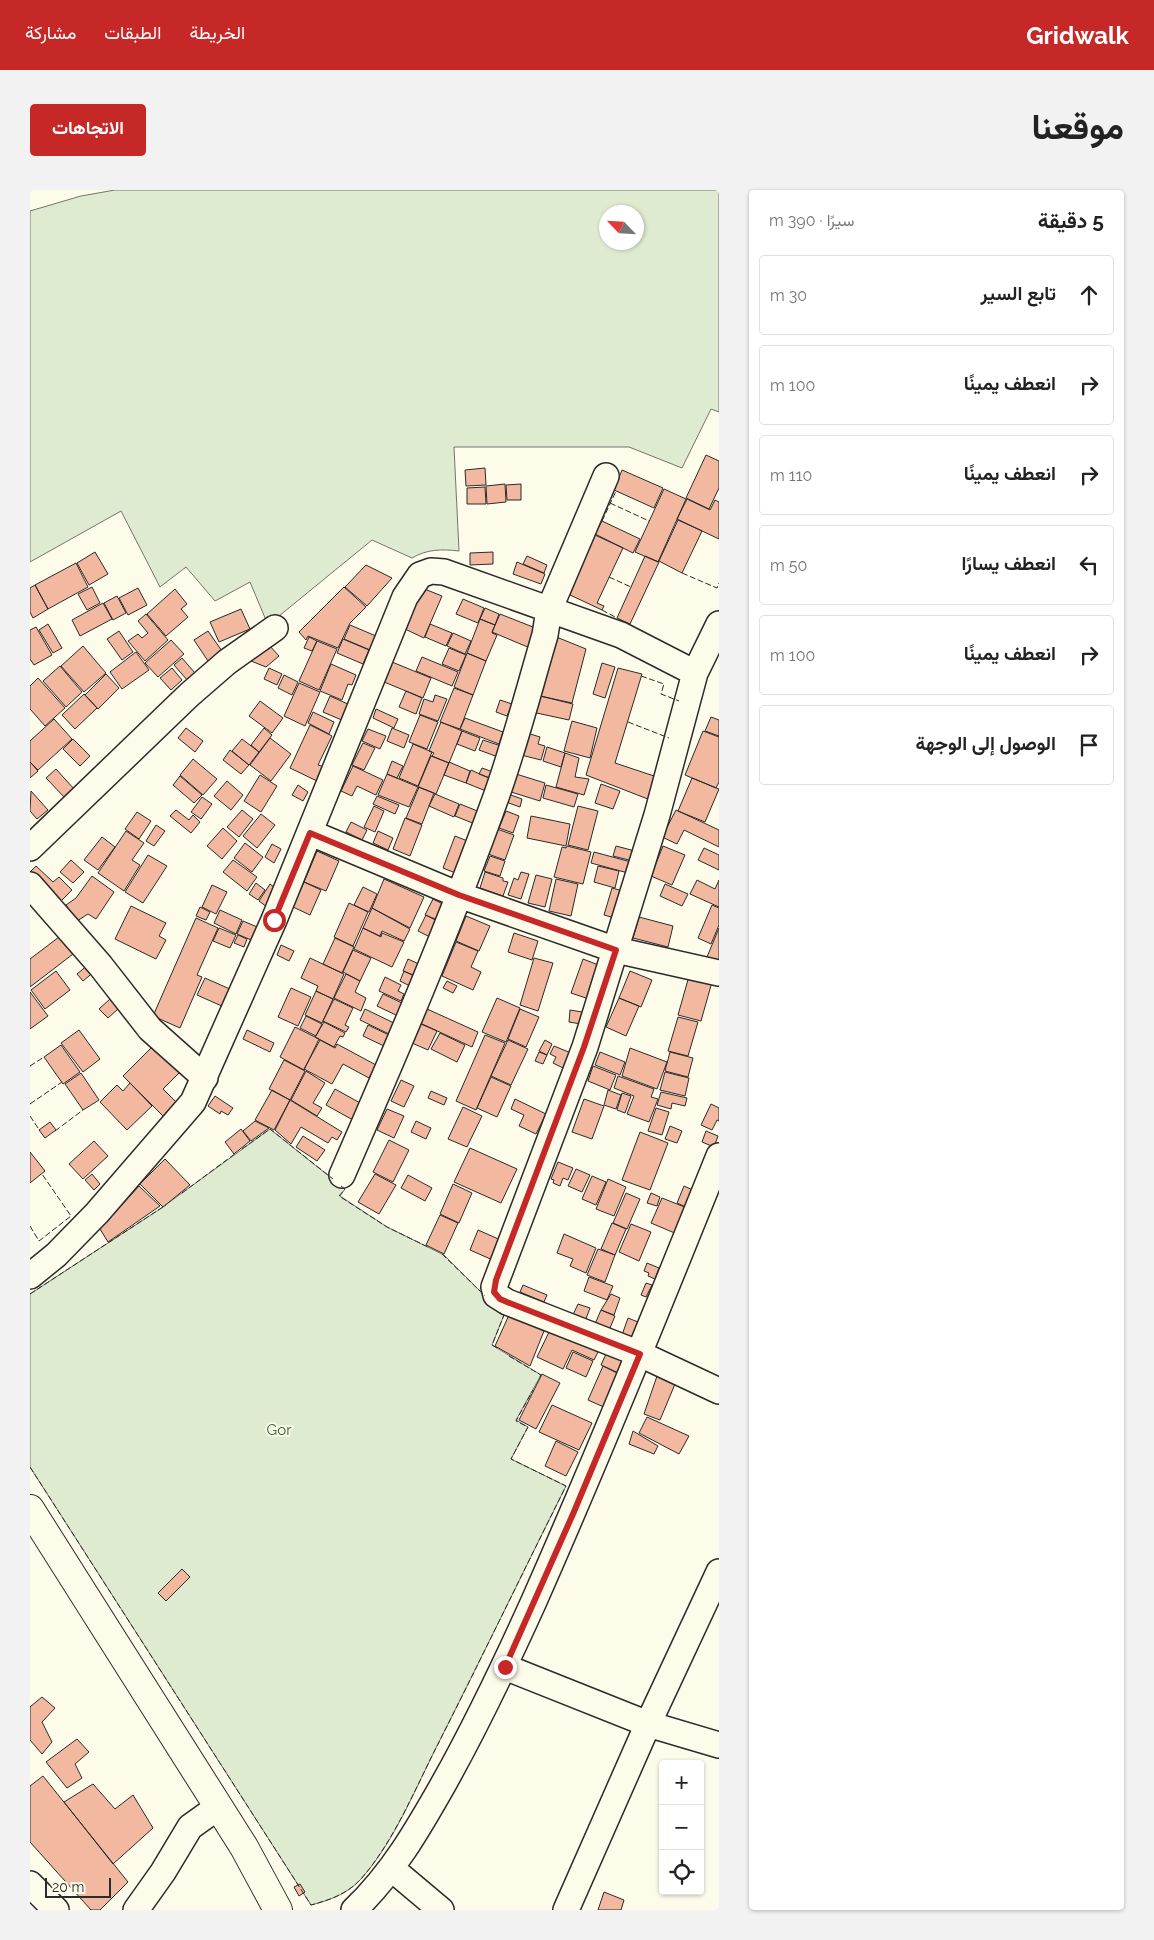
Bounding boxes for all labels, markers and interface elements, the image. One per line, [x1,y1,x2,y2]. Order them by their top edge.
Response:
text: Gridwalk [1026,21,1129,50]
text: مشاركة [25,22,76,43]
text: الطبقات [104,22,161,43]
text: الخريطة [189,22,245,43]
button: الاتجاهات [30,104,146,156]
text: موقعنا [1031,106,1124,147]
north arrow [599,205,644,250]
text: 5 دقيقة [1038,208,1104,233]
text: سيرًا · 390 m [769,211,854,230]
icon: ahead [1075,281,1103,309]
text: تابع السير [981,282,1056,304]
text: 30 m [770,286,807,305]
icon: right [1075,371,1103,399]
text: انعطف يمينًا [964,372,1056,394]
text: 100 m [770,376,815,395]
icon: right [1075,461,1103,489]
text: انعطف يمينًا [964,462,1056,484]
text: 110 m [770,466,812,485]
icon: left [1075,551,1103,579]
text: انعطف يسارًا [962,552,1056,574]
text: 50 m [770,556,807,575]
icon: right [1075,641,1103,669]
text: انعطف يمينًا [964,642,1056,664]
text: 100 m [770,646,815,665]
icon: arrive [1075,731,1103,759]
text: الوصول إلى الوجهة [916,732,1056,754]
route start [263,909,286,932]
park label: Gor [267,1421,292,1439]
route end [494,1656,517,1679]
map controls [659,1760,704,1895]
button: + [659,1760,704,1805]
button: − [659,1805,704,1850]
button: locate [659,1850,704,1895]
scale bar [45,1875,111,1898]
text: 20 m [52,1879,84,1895]

